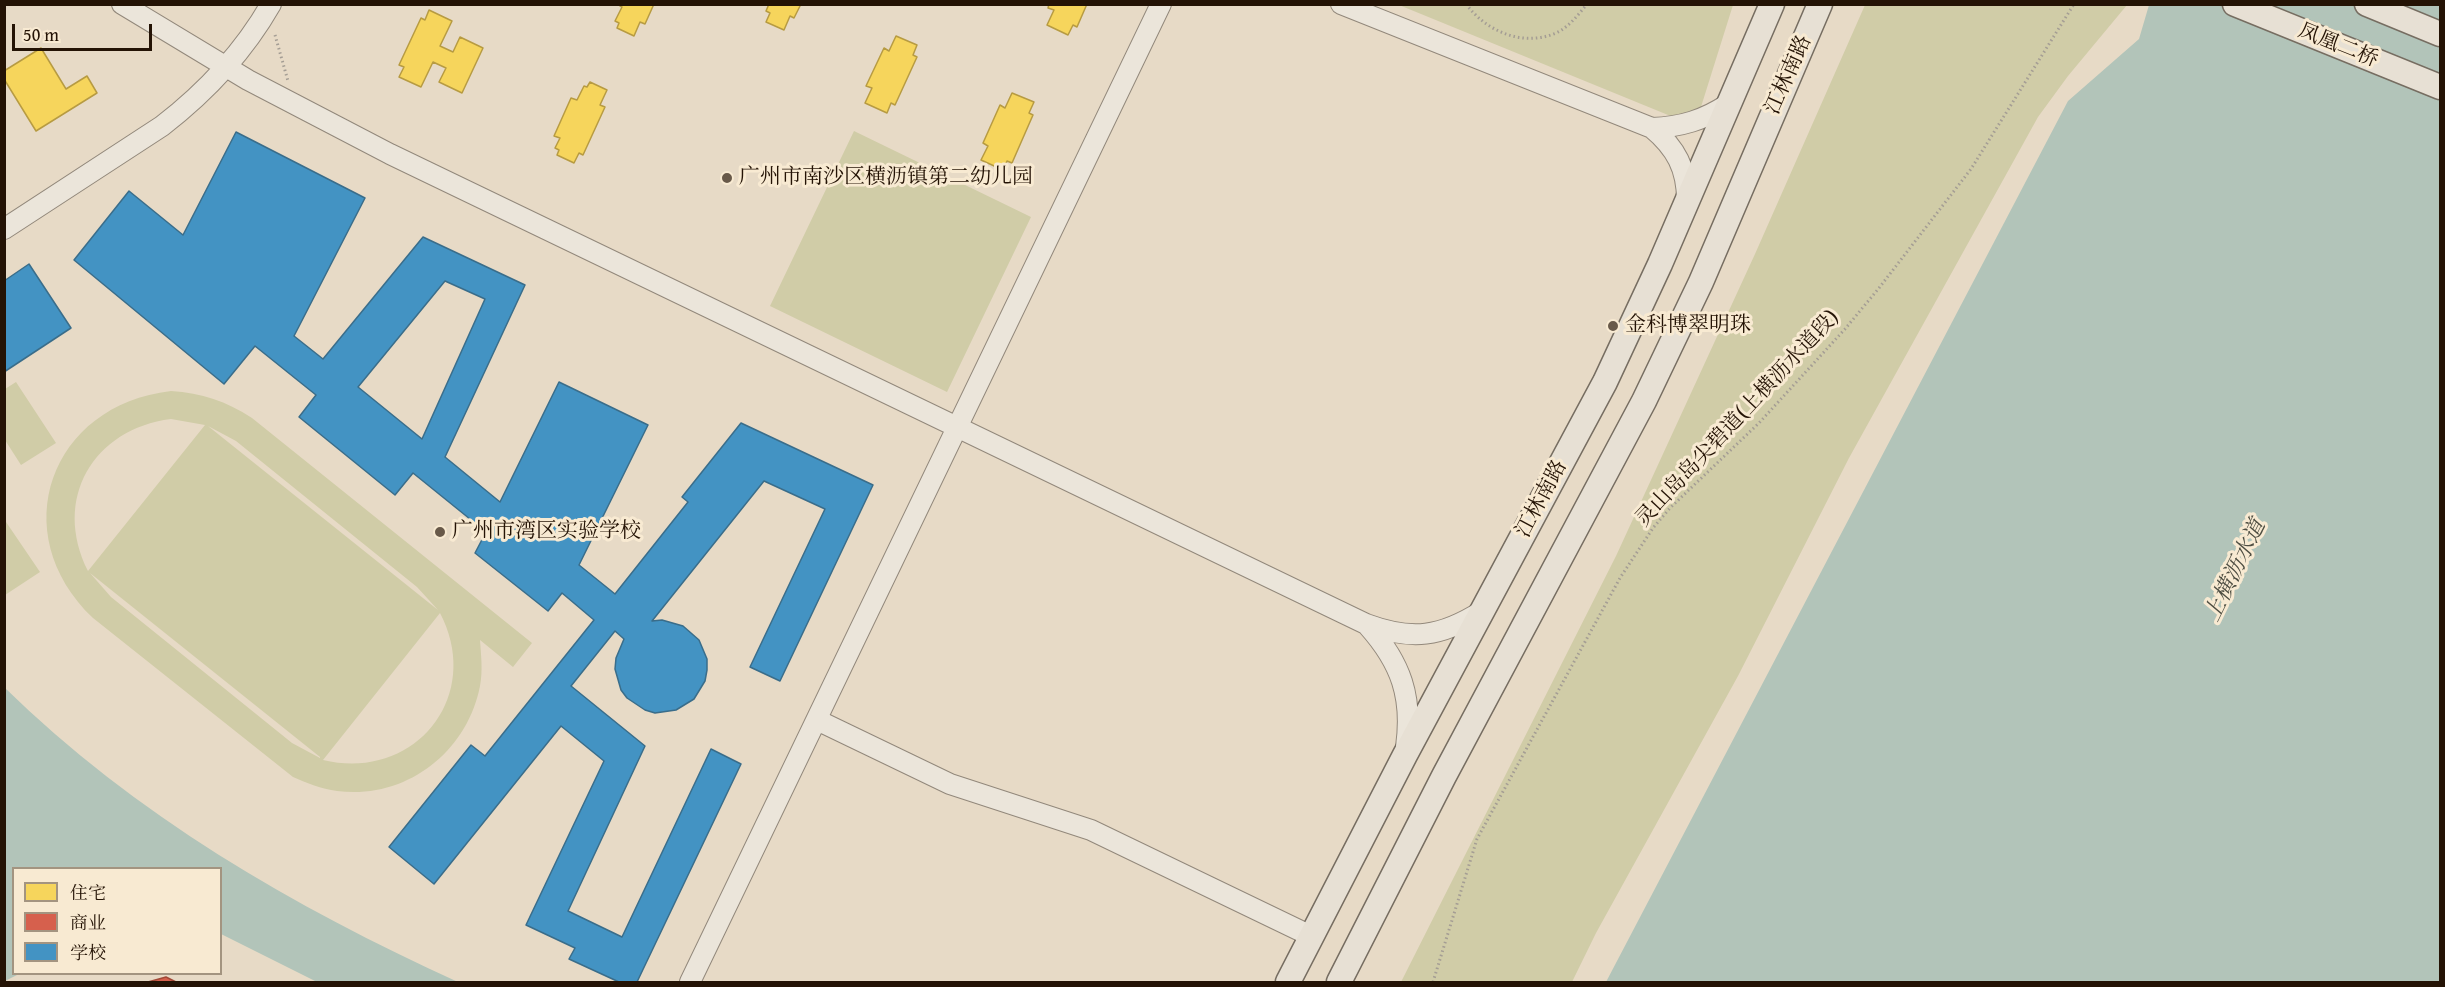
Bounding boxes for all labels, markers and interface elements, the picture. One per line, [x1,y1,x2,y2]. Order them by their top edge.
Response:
scale bar [15,12,154,50]
street label: 凤凰二桥 [2294,19,2382,73]
text: 50 m [23,21,59,48]
street label: 江林南路 [1760,32,1818,118]
place label: 广州市南沙区横沥镇第二幼儿园 [739,165,1033,191]
marker: 广州市南沙区横沥镇第二幼儿园 [720,171,734,185]
street label: 灵山岛岛尖碧道(上横沥水道段) [1631,306,1845,532]
place label: 金科博翠明珠 [1625,313,1751,339]
marker: 金科博翠明珠 [1606,319,1620,333]
street label: 江林南路 [1511,456,1573,542]
water label: 上横沥水道 [2200,516,2272,626]
place label: 广州市湾区实验学校 [452,519,641,545]
marker: 广州市湾区实验学校 [433,525,447,539]
legend [12,867,222,975]
text: 住宅 [70,879,106,906]
text: 商业 [70,909,106,936]
text: 学校 [70,939,106,966]

